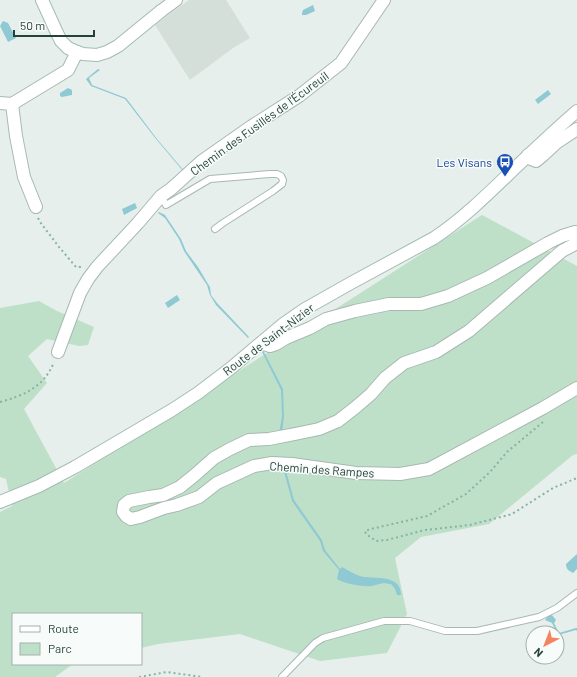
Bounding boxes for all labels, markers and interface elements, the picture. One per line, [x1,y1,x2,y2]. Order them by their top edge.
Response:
scale bar [14,12,94,38]
text: 50 m [20,18,45,32]
street label: Chemin des Fusillés de l'Écureuil [187,68,331,178]
bus stop icon: Les Visans [495,152,515,177]
place label: Les Visans [436,155,492,169]
street label: Route de Saint-Nizier [220,300,317,378]
street label: Chemin des Rampes [269,458,375,480]
legend [12,613,142,665]
text: Route [48,621,79,635]
north arrow [525,625,565,665]
text: Parc [48,641,72,655]
text: N [531,646,545,660]

